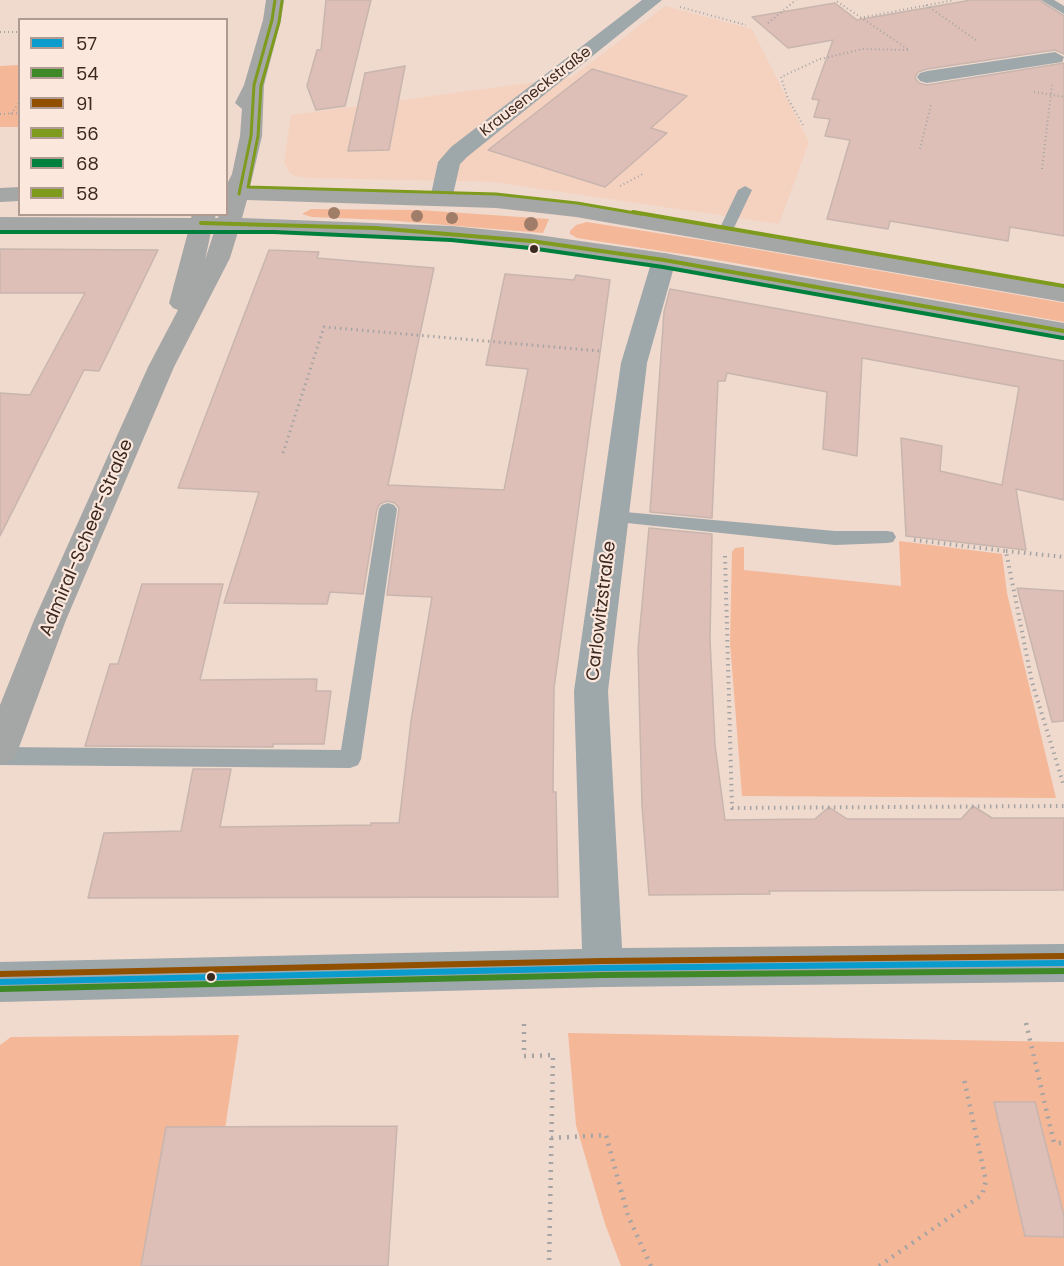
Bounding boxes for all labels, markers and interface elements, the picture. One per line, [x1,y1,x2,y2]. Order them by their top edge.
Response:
legend [18,18,228,216]
text: 57 [76,31,97,56]
street label: Krauseneckstraße [477,43,595,141]
text: 54 [76,61,99,86]
text: 91 [76,91,93,116]
text: 56 [76,121,99,146]
text: 68 [76,151,99,176]
text: 58 [76,181,99,206]
unlabelled marker [528,243,540,255]
street label: Admiral-Scheer-Straße [36,436,138,640]
street label: Carlowitzstraße [583,540,621,682]
unlabelled marker [205,971,217,983]

